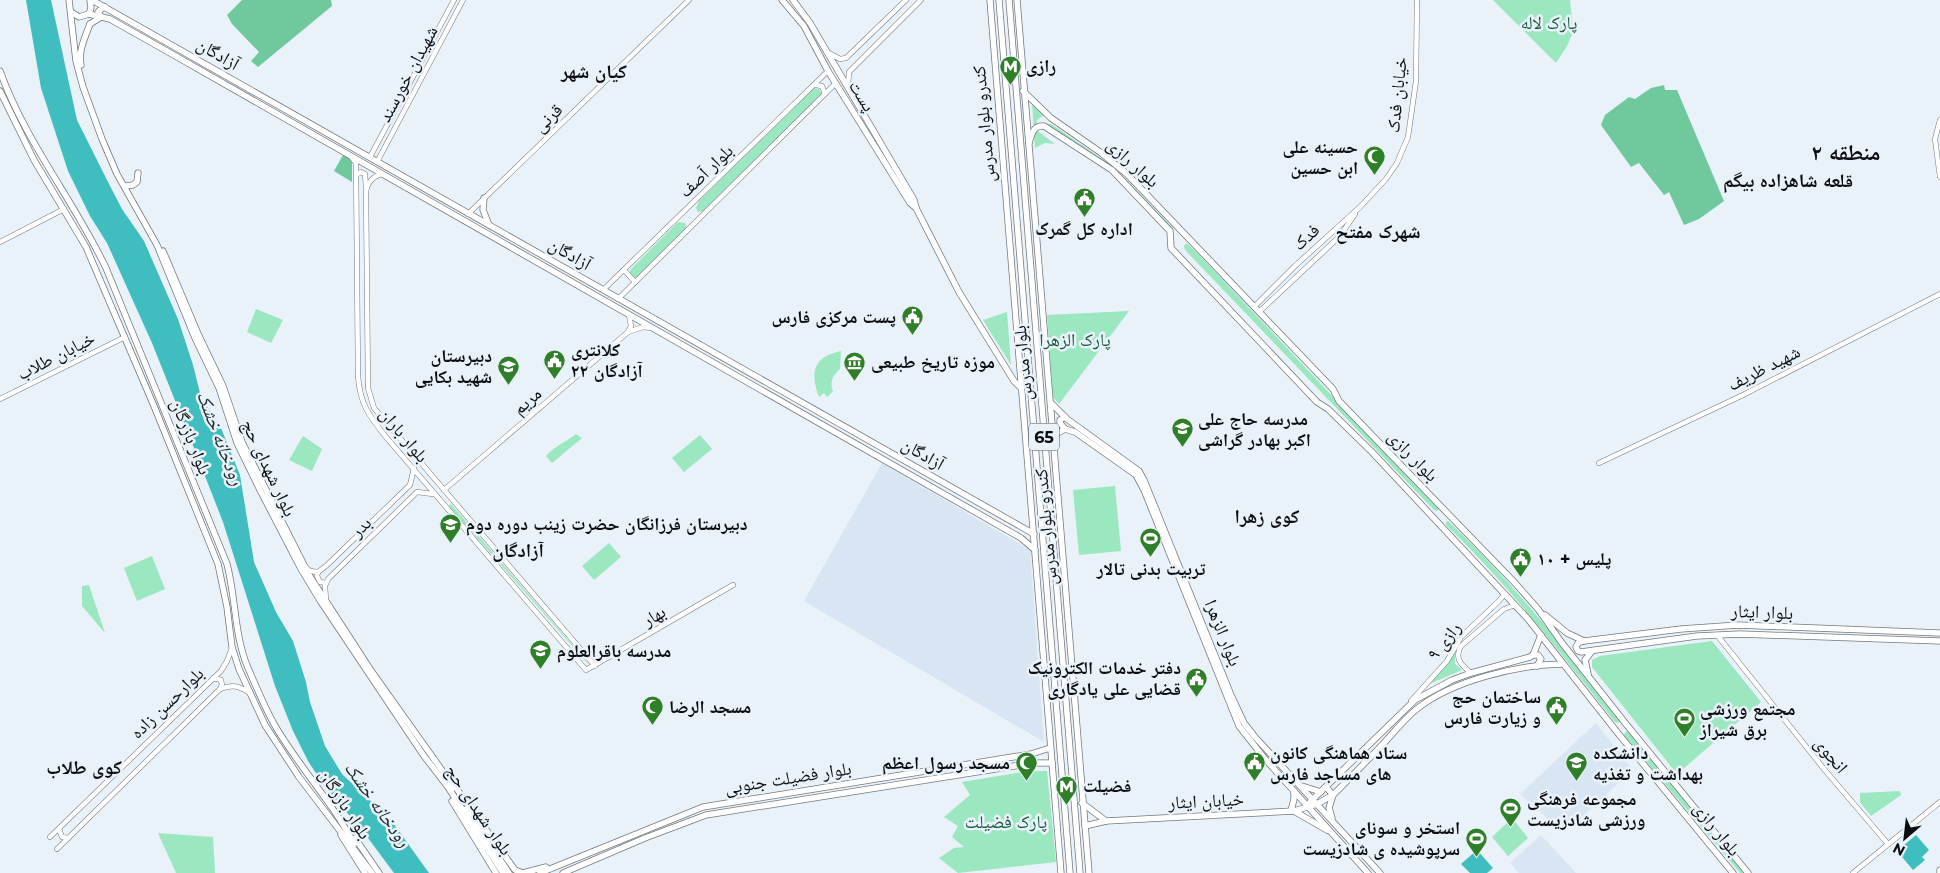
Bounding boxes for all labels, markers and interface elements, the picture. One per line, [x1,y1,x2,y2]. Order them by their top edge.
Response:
park label: پارک لاله [1521,12,1577,34]
street label: شهیدان خورسند [373,22,443,126]
street label: آزادگان [193,33,244,75]
metro station icon: رازی [998,54,1022,85]
place label: رازی [1026,55,1056,77]
street label: خیابان فدک [1382,56,1412,134]
district label: کیان شهر [560,60,628,83]
street label: کندرو بلوار مدرس [968,64,1000,183]
street label: پست [844,76,880,116]
street label: قرنی [529,99,567,137]
street label: بلوار رازی [1102,134,1164,192]
place label: حسینه علی ابن حسین [1282,136,1358,179]
district label: منطقه ۲ [1812,139,1880,166]
street label: بلوار آصف [674,140,738,202]
mosque icon: حسینه علی ابن حسین [1362,145,1386,176]
district label: قلعه شاهزاده بیگم [1723,169,1853,193]
public building icon: اداره کل گمرک [1072,187,1096,218]
place label: اداره کل گمرک [1035,218,1133,240]
street label: فدک [1288,219,1324,255]
district label: شهرک مفتح [1335,220,1421,244]
street label: آزادگان [545,233,596,275]
public building icon: پست مرکزی فارس [900,305,924,336]
place label: پست مرکزی فارس [771,306,896,328]
street label: بلوار مدرس [1009,324,1037,402]
street label: خیابان طلاب [14,327,98,385]
park label: پارک الزهرا [1039,329,1111,351]
place label: کلانتری ۲۲ آزادگان [571,339,643,382]
street label: شهید ظریف [1724,340,1804,396]
place label: دبیرستان شهید بکایی [415,345,492,388]
public building icon: کلانتری ۲۲ آزادگان [543,348,567,379]
museum icon: موزه تاریخ طبیعی [843,350,867,381]
place label: موزه تاریخ طبیعی [871,351,995,374]
school or university icon: دبیرستان شهید بکایی [496,354,520,385]
street label: مریم [508,382,547,420]
water label: رودخانه خشک [192,388,249,489]
street label: بلوار بازرگان [166,396,216,478]
street label: بلوار باران [375,403,433,467]
place label: مدرسه حاج علی اکبر بهادر گراشی [1198,408,1311,451]
street label: بلوار شهدای حج [236,416,301,520]
school or university icon: مدرسه حاج علی اکبر بهادر گراشی [1170,417,1194,448]
road number: 65 [1029,424,1059,451]
street label: بلوار رازی [1383,426,1443,486]
street label: آزادگان [898,433,949,475]
street label: کندرو بلوار مدرس [1030,467,1062,586]
district label: کوی زهرا [1234,505,1300,528]
street label: بدر [345,512,376,543]
school or university icon: دبیرستان فرزانگان حضرت زینب دوره دوم [438,512,462,543]
place label: دبیرستان فرزانگان حضرت زینب دوره دوم [466,513,748,536]
sports icon: تربیت بدنی تالار [1139,527,1163,558]
district label: آزادگان [492,539,544,562]
public building icon: پلیس + ۱۰ [1509,547,1533,578]
place label: پلیس + ۱۰ [1537,548,1611,570]
place label: تربیت بدنی تالار [1096,558,1205,580]
street label: بلوار الزهرا [1200,597,1246,670]
street label: بلوار ایثار [1730,600,1794,624]
street label: بهار [638,601,670,632]
street label: رازی ۹ [1422,618,1466,664]
school or university icon: مدرسه باقرالعلوم [529,639,553,670]
place label: مدرسه باقرالعلوم [557,640,671,663]
place label: دفتر خدمات الکترونیک قضایی علی یادگاری [1028,657,1181,700]
street label: بلوارحسن زاده [126,663,208,743]
public building icon: دفتر خدمات الکترونیک قضایی علی یادگاری [1185,666,1209,697]
place label: ساختمان حج و زیارت فارس [1444,686,1541,729]
mosque icon: مسجد الرضا [641,695,665,726]
public building icon: ساختمان حج و زیارت فارس [1545,695,1569,726]
place label: مسجد الرضا [669,696,751,718]
place label: مجتمع ورزشی برق شیراز [1699,698,1795,741]
sports icon: مجتمع ورزشی برق شیراز [1672,707,1696,738]
street label: انجوی [1809,732,1853,778]
place label: ستاد هماهنگی کانون های مساجد فارس [1270,742,1407,785]
place label: دانشکده بهداشت و تغذیه [1593,742,1703,785]
mosque icon: مسجد رسول اعظم [1014,751,1038,782]
public building icon: ستاد هماهنگی کانون های مساجد فارس [1242,751,1266,782]
school or university icon: دانشکده بهداشت و تغذیه [1565,751,1589,782]
place label: مسجد رسول اعظم [882,752,1010,775]
district label: کوی طلاب [46,756,122,779]
water label: رودخانه خشک [340,757,415,852]
street label: بلوار فضیلت جنوبی [723,757,853,799]
street label: بلوار شهدای حج [440,761,517,860]
street label: بلوار بازرگان [314,765,376,843]
metro station icon: فضیلت [1055,774,1079,805]
place label: فضیلت [1083,775,1132,797]
street label: خیابان ایثار [1167,788,1244,814]
place label: مجموعه فرهنگی ورزشی شادزیست [1527,788,1646,831]
sports icon: مجموعه فرهنگی ورزشی شادزیست [1499,797,1523,828]
street label: بلوار رازی [1689,798,1745,860]
park label: پارک فضیلت [965,811,1047,833]
north arrow [1880,813,1930,863]
place label: استخر و سونای سرپوشیده ی شادزیست [1302,817,1460,860]
sports icon: استخر و سونای سرپوشیده ی شادزیست [1464,826,1488,857]
text: N [1890,839,1908,860]

